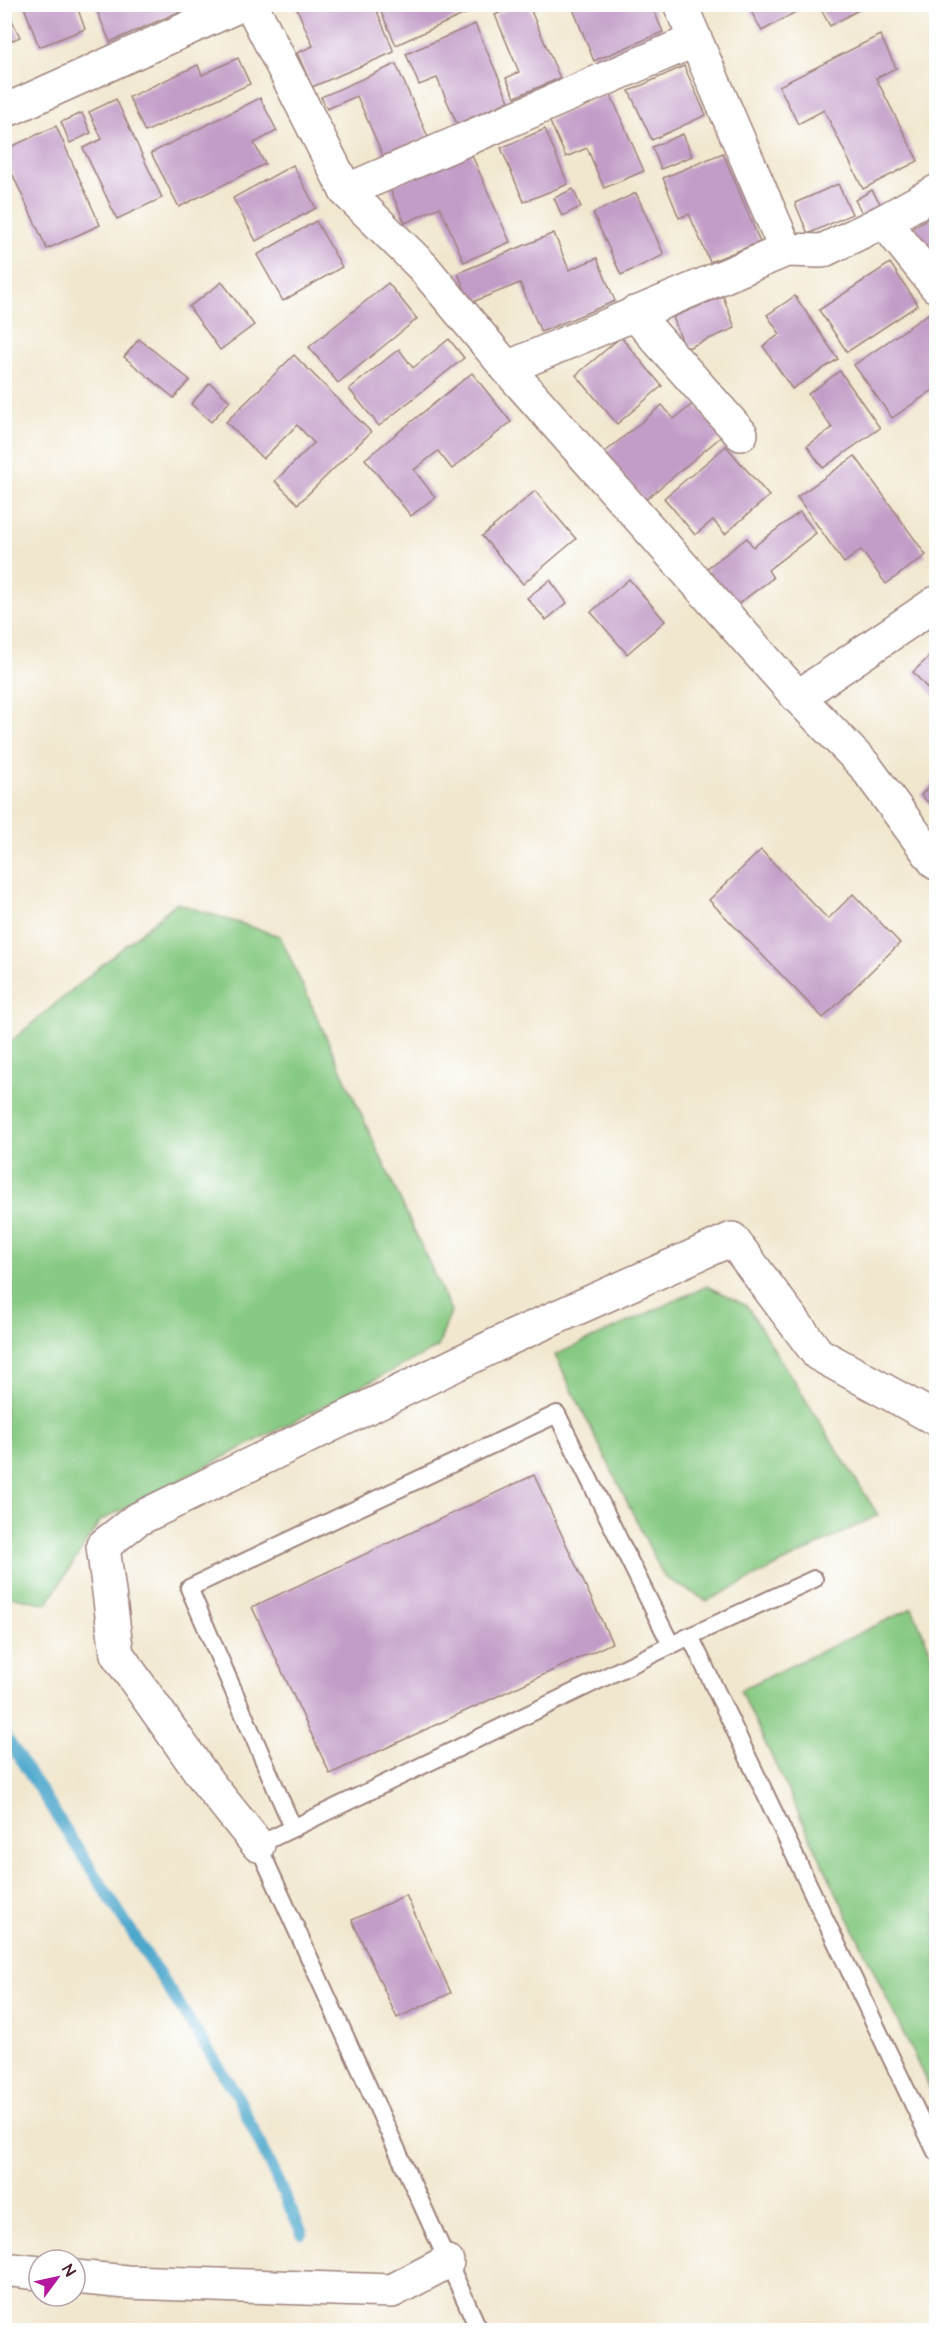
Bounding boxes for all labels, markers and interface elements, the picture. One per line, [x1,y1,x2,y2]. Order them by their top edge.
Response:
north arrow [27,2248,87,2308]
text: N [57,2260,81,2281]

